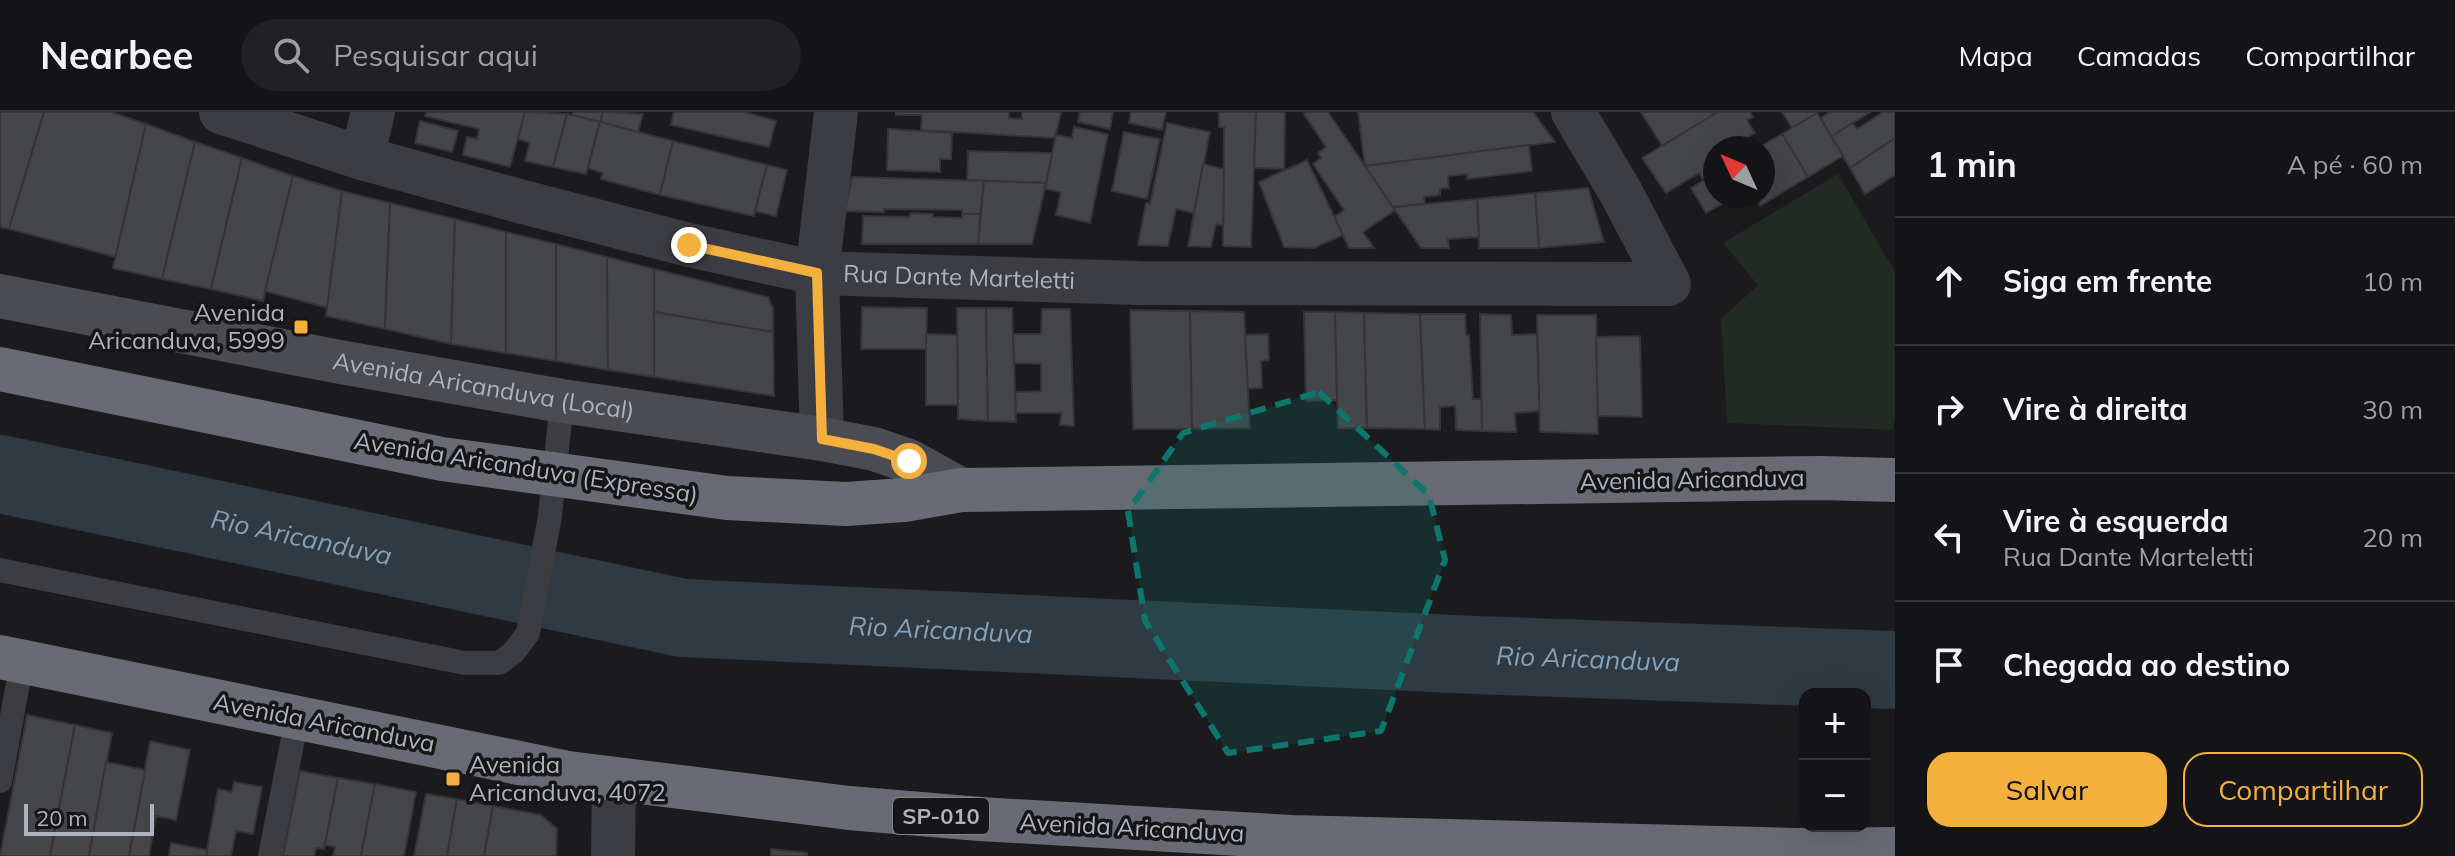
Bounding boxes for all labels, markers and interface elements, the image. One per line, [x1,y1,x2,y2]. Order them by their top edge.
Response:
search box [241,19,801,91]
text: Nearbee [40,31,193,79]
icon: search [269,33,313,77]
text: Pesquisar aqui [333,36,538,74]
text: Mapa [1958,38,2033,73]
text: Camadas [2077,38,2201,73]
text: Compartilhar [2245,38,2415,73]
north arrow [1703,136,1775,208]
text: 1 min [1927,143,2017,186]
text: A pé · 60 m [2287,148,2423,181]
route end [671,227,707,263]
street label: Rua Dante Marteletti [843,258,1076,295]
icon: ahead [1927,259,1971,303]
text: Siga em frente [2003,262,2212,300]
text: 10 m [2362,265,2423,298]
place label: Avenida Aricanduva, 5999 [88,297,285,355]
marker: Avenida Aricanduva, 5999 [292,318,310,336]
street label: Avenida Aricanduva (Local) [331,345,636,425]
icon: right [1927,387,1971,431]
text: Vire à direita [2003,390,2188,428]
text: 30 m [2362,393,2423,426]
street label: Avenida Aricanduva (Expressa) [352,425,700,509]
route start [891,443,927,479]
street label: Avenida Aricanduva [1579,462,1805,496]
water label: Rio Aricanduva [208,502,395,572]
text: Vire à esquerda [2003,502,2229,540]
icon: left [1927,515,1971,559]
text: 20 m [2362,521,2423,554]
text: Rua Dante Marteletti [2003,540,2254,573]
water label: Rio Aricanduva [848,609,1033,650]
water label: Rio Aricanduva [1496,639,1681,678]
icon: arrive [1927,643,1971,687]
text: Chegada ao destino [2003,646,2290,684]
street label: Avenida Aricanduva [211,686,437,758]
map controls [1799,688,1871,832]
button: + [1799,688,1871,760]
place label: Avenida Aricanduva, 4072 [469,749,666,807]
button: Salvar [1927,752,2167,827]
button: Compartilhar [2183,752,2423,827]
button: − [1799,760,1871,832]
marker: Avenida Aricanduva, 4072 [444,770,462,788]
road number: SP-010 [893,798,989,834]
scale bar [24,800,154,836]
text: 20 m [36,804,87,832]
street label: Avenida Aricanduva [1019,806,1245,848]

